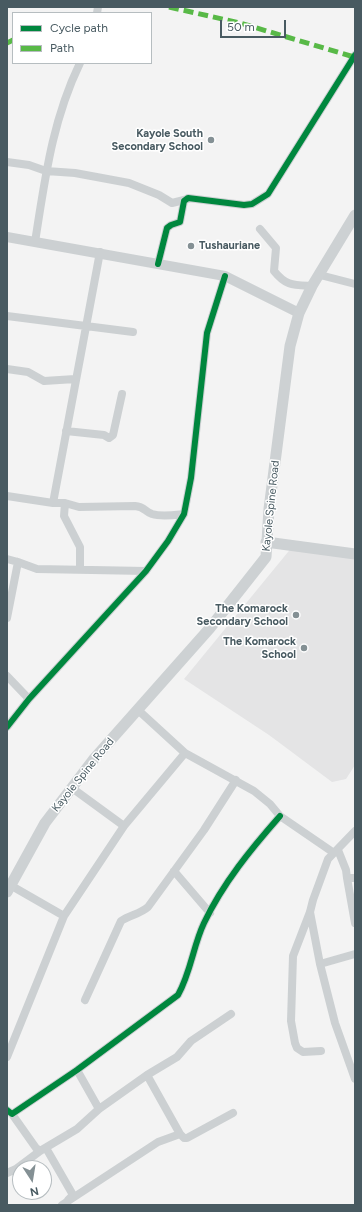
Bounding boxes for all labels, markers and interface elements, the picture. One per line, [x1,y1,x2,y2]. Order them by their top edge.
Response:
legend [12,12,152,64]
scale bar [222,12,288,38]
text: 50 m [227,20,255,34]
text: Cycle path [50,21,108,35]
text: Path [50,41,74,55]
place label: Kayole South Secondary School [112,127,203,153]
marker: Kayole South Secondary School [206,135,216,145]
place label: Tushauriane [199,239,260,253]
marker: Tushauriane [186,241,196,251]
street label: Kayole Spine Road [260,460,282,552]
place label: The Komarock Secondary School [197,602,288,628]
marker: The Komarock Secondary School [291,610,301,620]
place label: The Komarock School [223,635,296,661]
marker: The Komarock School [299,643,309,653]
street label: Kayole Spine Road [49,735,117,815]
north arrow [12,1160,52,1200]
text: N [29,1184,40,1198]

